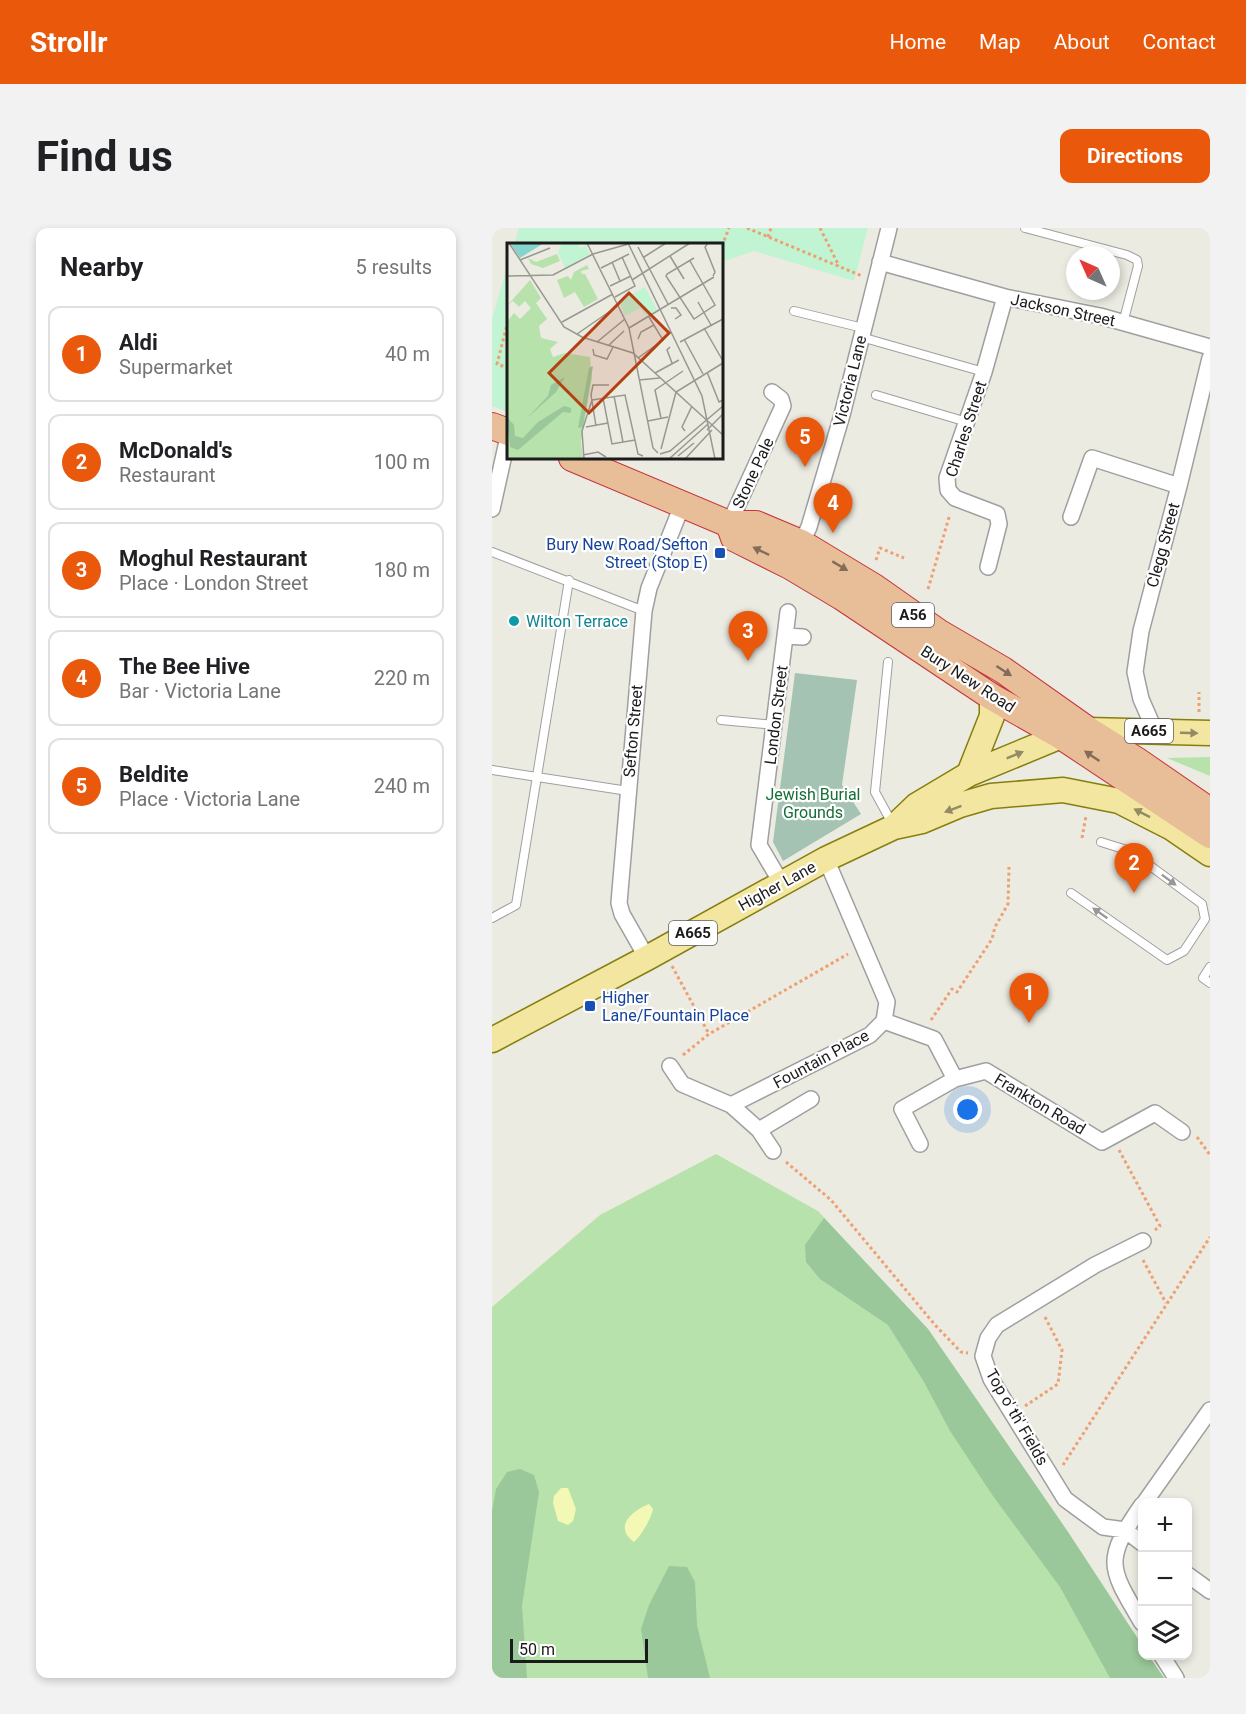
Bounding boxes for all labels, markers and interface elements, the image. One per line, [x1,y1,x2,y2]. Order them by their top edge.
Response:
text: Strollr [30,26,107,59]
text: Home [890,30,946,54]
text: Map [979,30,1021,54]
text: About [1054,30,1110,54]
text: Contact [1143,30,1216,54]
button: Directions [1060,129,1210,183]
text: Find us [36,132,173,181]
inset map [507,243,723,459]
north arrow [1066,246,1120,300]
text: Nearby [60,252,143,282]
text: 5 results [356,255,432,279]
street label: Jackson Street [1009,290,1117,330]
text: Aldi [119,330,158,355]
street label: Victoria Lane [829,333,871,429]
text: 1 [76,342,87,366]
text: 40 m [385,342,430,366]
text: Supermarket [119,355,233,379]
street label: Charles Street [941,378,991,480]
pin: 5 [786,418,824,467]
street label: Stone Pale [728,435,778,511]
text: McDonald's [119,438,233,463]
text: 2 [76,450,87,474]
text: 100 m [374,450,430,474]
text: Restaurant [119,463,216,487]
pin: 4 [814,484,852,533]
street label: Clegg Street [1143,501,1183,589]
place label: Bury New Road/Sefton Street (Stop E) [546,535,708,572]
text: Moghul Restaurant [119,546,307,571]
marker: Bury New Road/Sefton Street (Stop E) [713,546,727,560]
one-way arrow [752,547,770,557]
text: 3 [76,558,87,582]
text: 180 m [374,558,430,582]
one-way arrow [832,561,848,572]
text: Place · London Street [119,571,308,595]
road number: A56 [892,603,934,627]
place label: Wilton Terrace [526,612,628,631]
pin: 3 [728,612,768,661]
marker: Wilton Terrace [507,614,521,628]
street label: Bury New Road [917,641,1019,717]
text: The Bee Hive [119,654,250,679]
street label: London Street [760,664,792,766]
one-way arrow [996,665,1012,676]
text: 4 [76,666,87,690]
text: 220 m [374,666,430,690]
text: Bar · Victoria Lane [119,679,281,703]
street label: Sefton Street [619,684,647,778]
road number: A665 [1125,719,1173,743]
one-way arrow [1179,728,1198,737]
one-way arrow [1006,750,1024,759]
one-way arrow [1084,750,1100,762]
text: Beldite [119,762,188,787]
text: 5 [76,774,87,798]
text: 240 m [374,774,430,798]
park label: Jewish Burial Grounds [766,785,860,822]
text: Place · Victoria Lane [119,787,300,811]
one-way arrow [944,804,962,814]
one-way arrow [1133,808,1151,818]
pin: 2 [1114,844,1154,893]
street label: Higher Lane [735,857,819,915]
one-way arrow [1161,874,1177,886]
one-way arrow [1092,908,1108,919]
road number: A665 [669,921,717,945]
pin: 1 [1010,974,1048,1023]
place label: Higher Lane/Fountain Place [602,988,749,1025]
marker: Higher Lane/Fountain Place [583,999,597,1013]
street label: Fountain Place [770,1026,872,1092]
street label: Frankton Road [991,1069,1089,1139]
your location [953,1095,982,1124]
street label: Top o' th' Fields [982,1365,1052,1469]
map controls [1138,1498,1192,1660]
button: + [1138,1498,1192,1552]
button: − [1138,1552,1192,1606]
button: layers [1138,1606,1192,1660]
scale bar [510,1636,648,1664]
text: 50 m [519,1640,555,1659]

